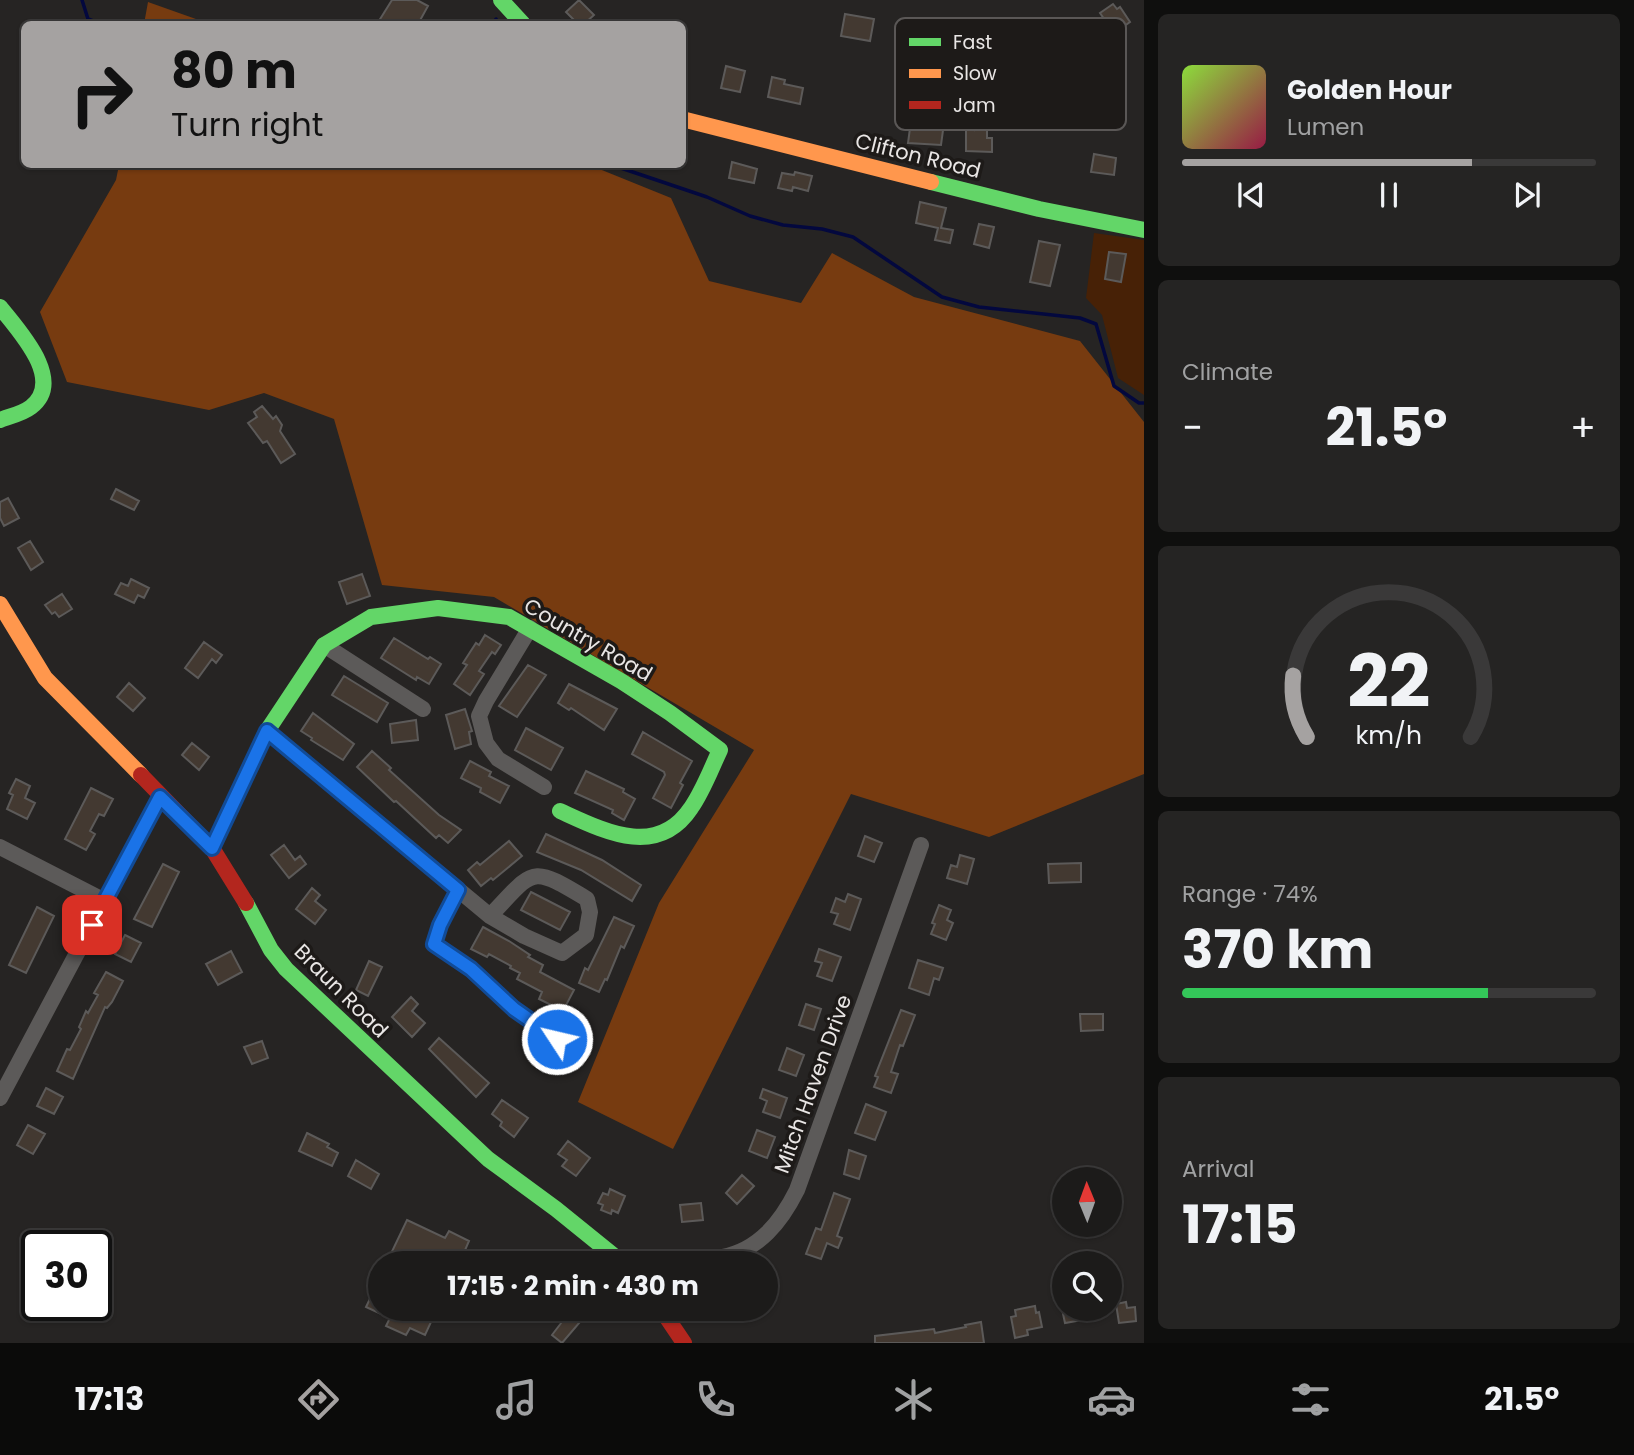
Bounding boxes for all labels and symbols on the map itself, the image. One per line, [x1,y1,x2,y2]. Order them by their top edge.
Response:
legend [895,18,1126,130]
text: Fast [953,29,992,56]
text: Slow [953,60,997,87]
text: Jam [953,92,995,119]
street label: Clifton Road [852,126,984,185]
street label: Country Road [519,591,658,688]
pin [62,895,122,955]
street label: Braun Road [288,937,395,1044]
street label: Mitch Haven Drive [767,991,858,1177]
position arrow [520,1002,594,1076]
north arrow [1052,1167,1122,1237]
speed limit sign: 30 [21,1230,112,1321]

